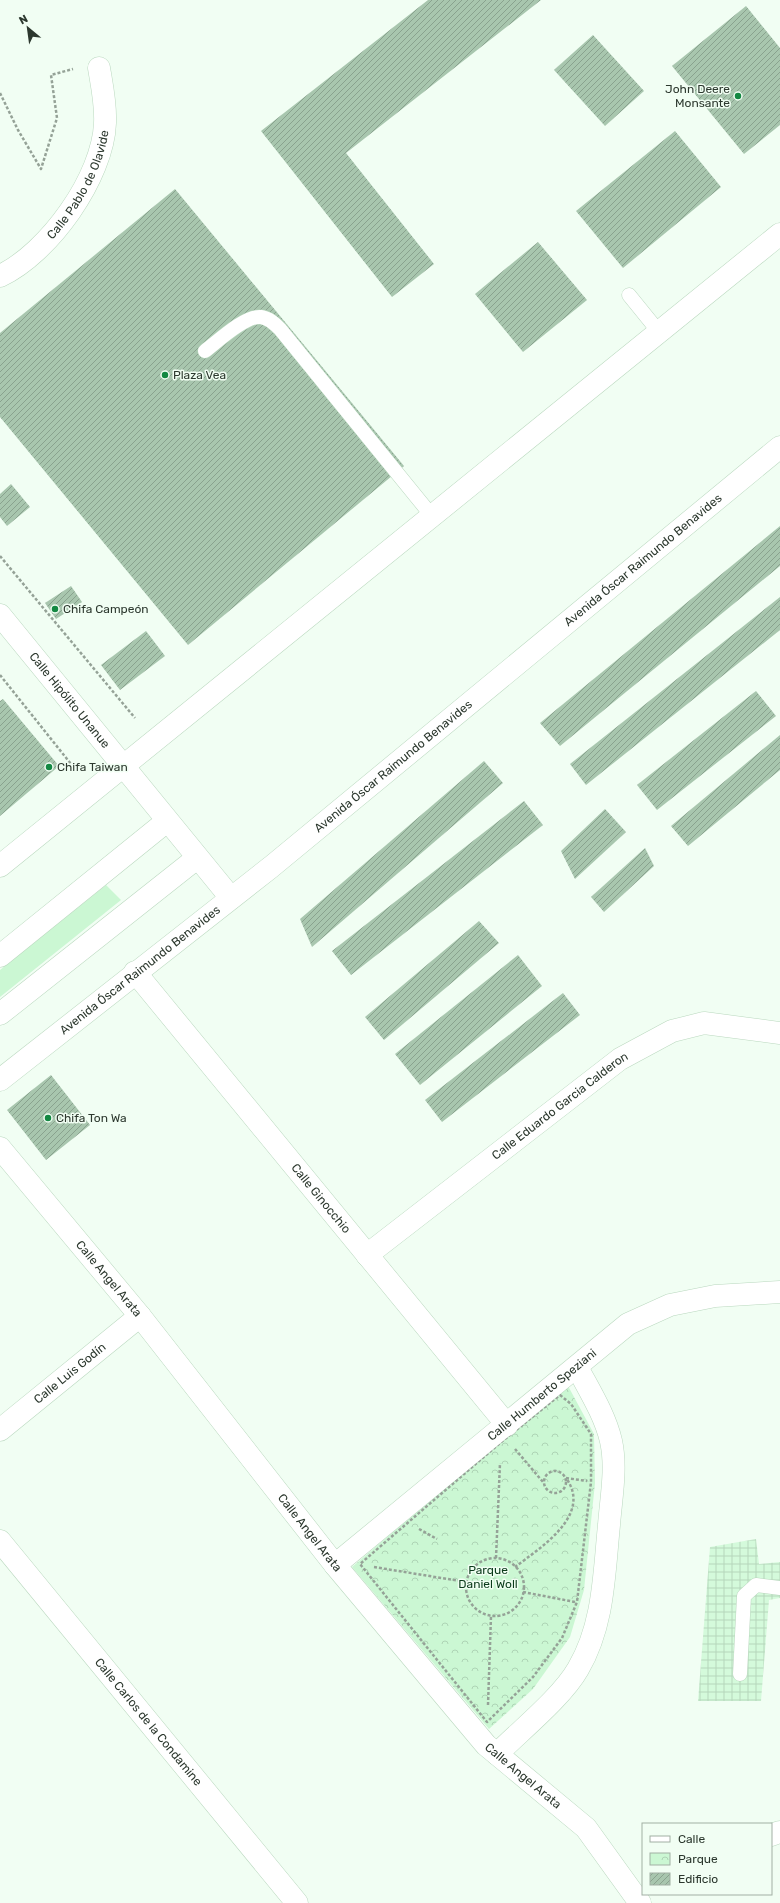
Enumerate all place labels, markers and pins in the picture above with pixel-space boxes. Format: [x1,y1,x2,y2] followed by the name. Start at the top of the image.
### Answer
[665,82,730,110] place label: John Deere Monsante
[733,91,743,101] marker: John Deere Monsante
[173,368,226,382] place label: Plaza Vea
[160,370,170,380] marker: Plaza Vea
[63,602,149,616] place label: Chifa Campeón
[50,604,60,614] marker: Chifa Campeón
[57,760,128,774] place label: Chifa Taiwan
[44,762,54,772] marker: Chifa Taiwan
[56,1111,127,1125] place label: Chifa Ton Wa
[43,1113,53,1123] marker: Chifa Ton Wa

